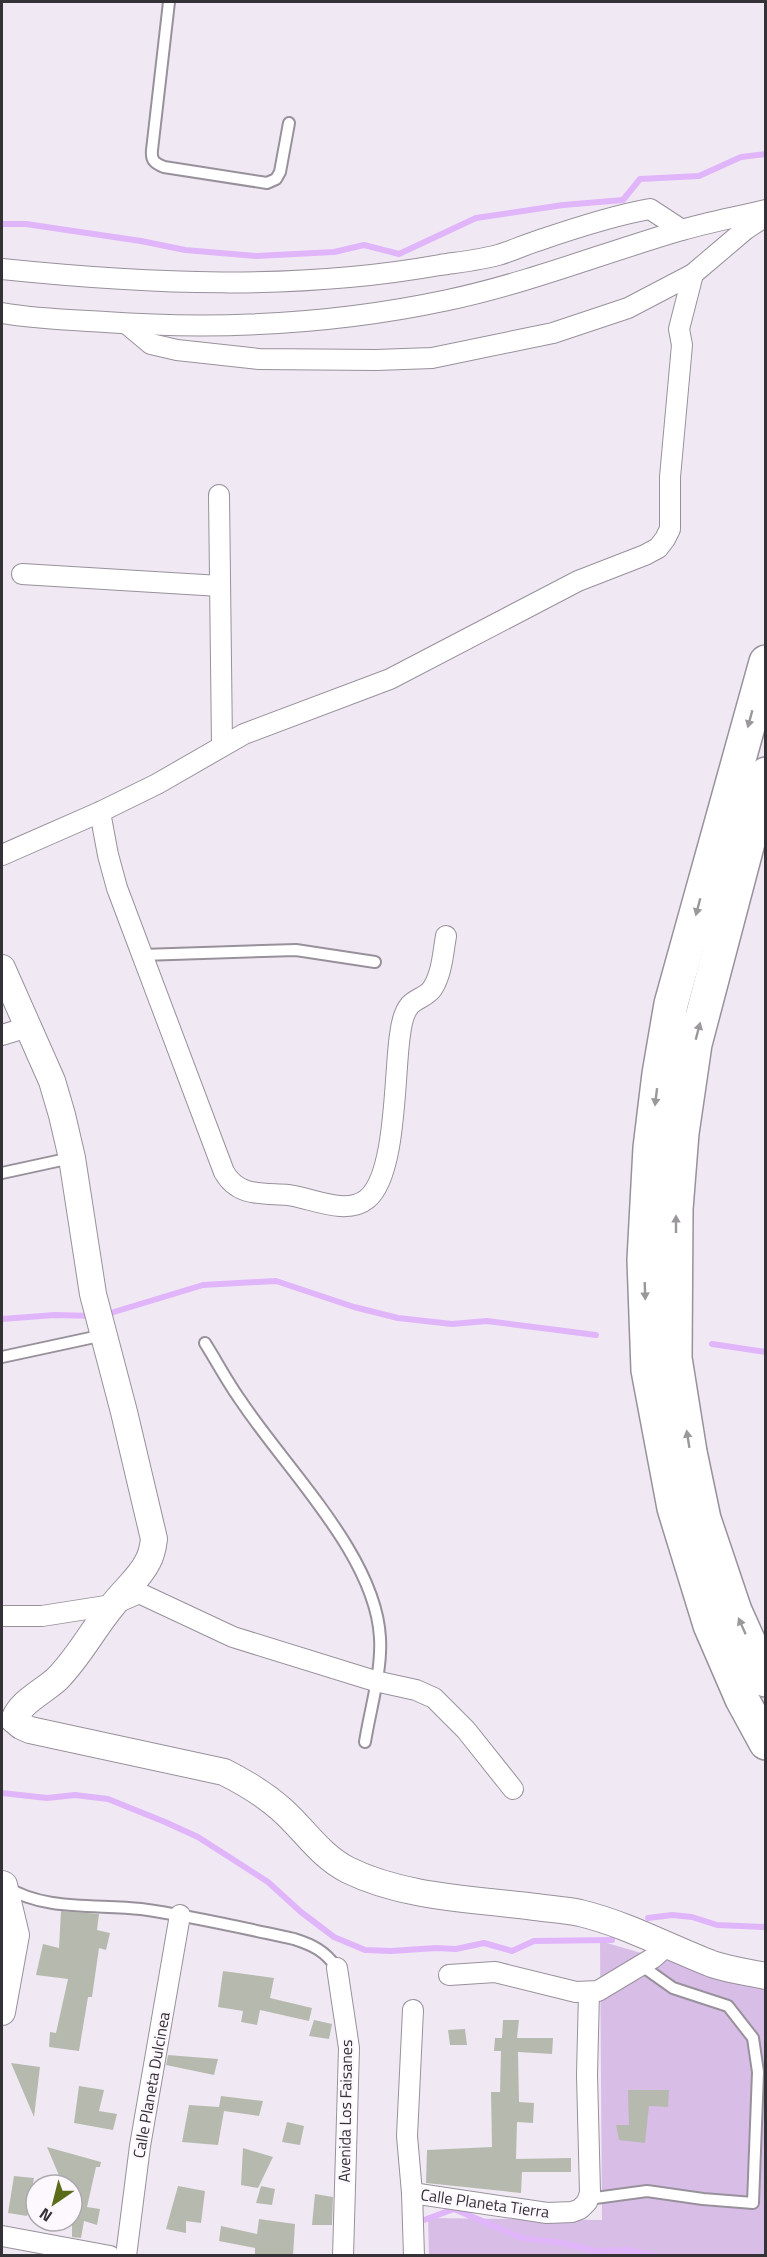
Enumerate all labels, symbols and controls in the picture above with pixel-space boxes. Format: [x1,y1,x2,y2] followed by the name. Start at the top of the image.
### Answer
[745,710,754,728] one-way arrow
[693,898,702,916] one-way arrow
[694,1022,703,1040] one-way arrow
[651,1087,661,1106] one-way arrow
[671,1215,681,1234] one-way arrow
[640,1282,649,1301] one-way arrow
[683,1430,692,1449] one-way arrow
[737,1617,747,1635] one-way arrow
[126,2010,176,2160] street label: Calle Planeta Dulcinea
[332,2039,358,2183] street label: Avenida Los Faisanes
[24,2173,84,2233] north arrow
[419,2182,551,2224] street label: Calle Planeta Tierra
[34,2202,57,2228] text: N

